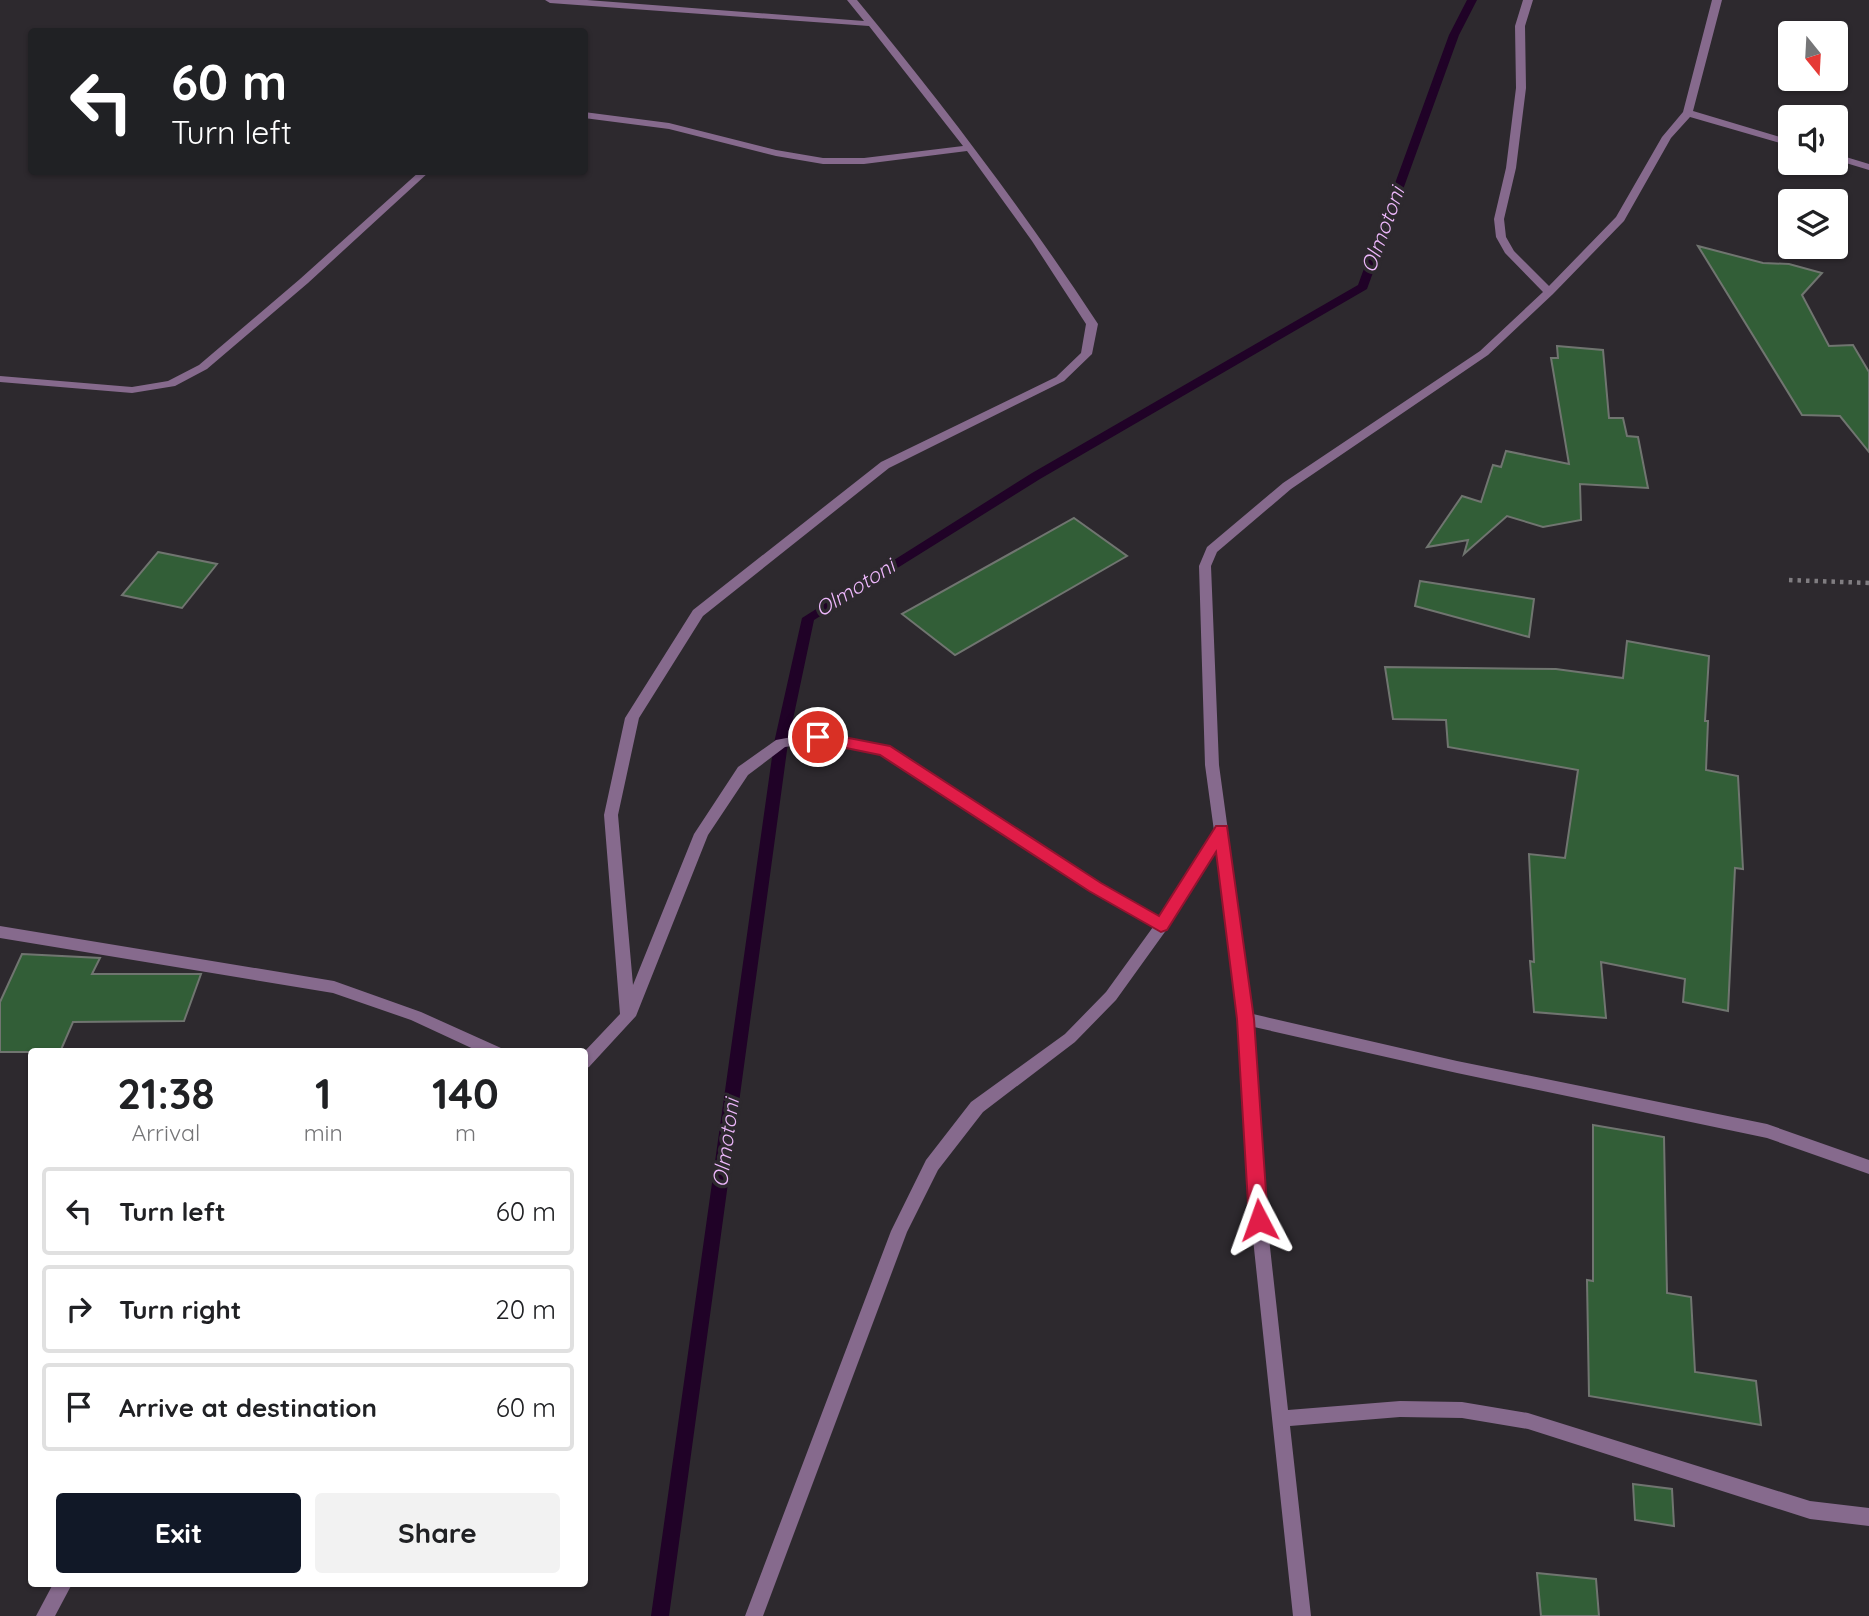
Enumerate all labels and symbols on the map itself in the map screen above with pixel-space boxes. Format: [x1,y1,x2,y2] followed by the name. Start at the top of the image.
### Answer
[1778,21,1848,91] north arrow
[1355,181,1410,276] water label: Olmotoni
[810,551,901,622] water label: Olmotoni
[788,707,848,767] pin
[706,1094,744,1189] water label: Olmotoni
[1222,1183,1296,1257] position arrow

